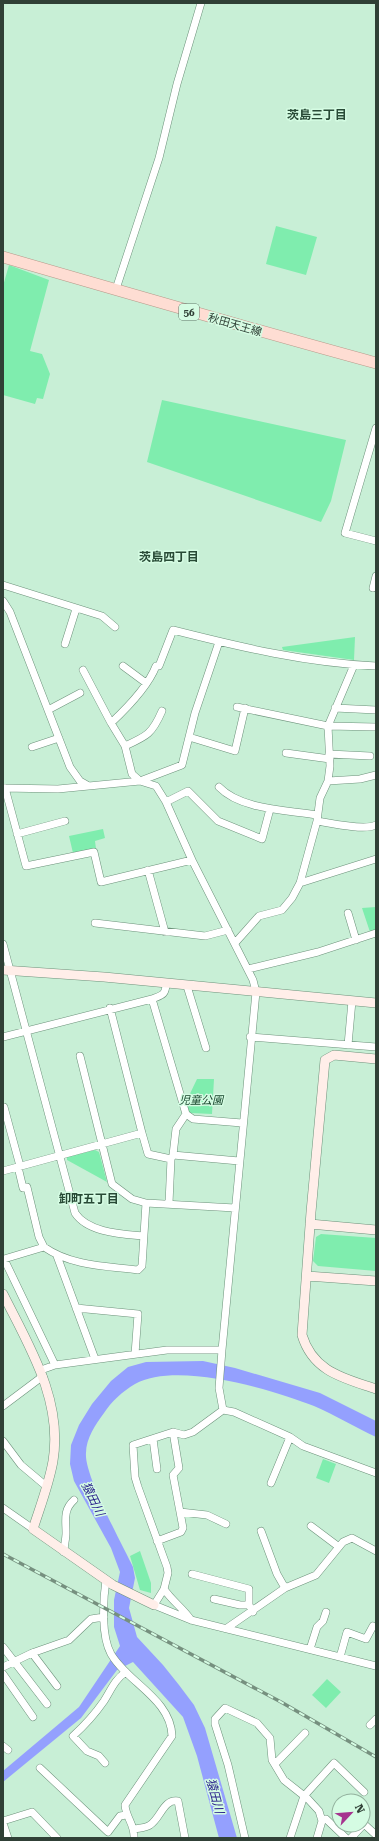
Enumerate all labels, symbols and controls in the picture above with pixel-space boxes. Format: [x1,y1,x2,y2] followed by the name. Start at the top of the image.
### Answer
[287,108,347,122] district label: 茨島三丁目
[179,304,199,320] road number: 56
[207,311,263,339] street label: 秋田天王線
[139,550,199,564] district label: 茨島四丁目
[179,1094,225,1107] park label: 児童公園
[59,1192,119,1206] district label: 卸町五丁目
[79,1480,108,1520] water label: 猿田川
[204,1777,227,1817] water label: 猿田川
[331,1793,371,1833] north arrow
[352,1802,367,1816] text: N

